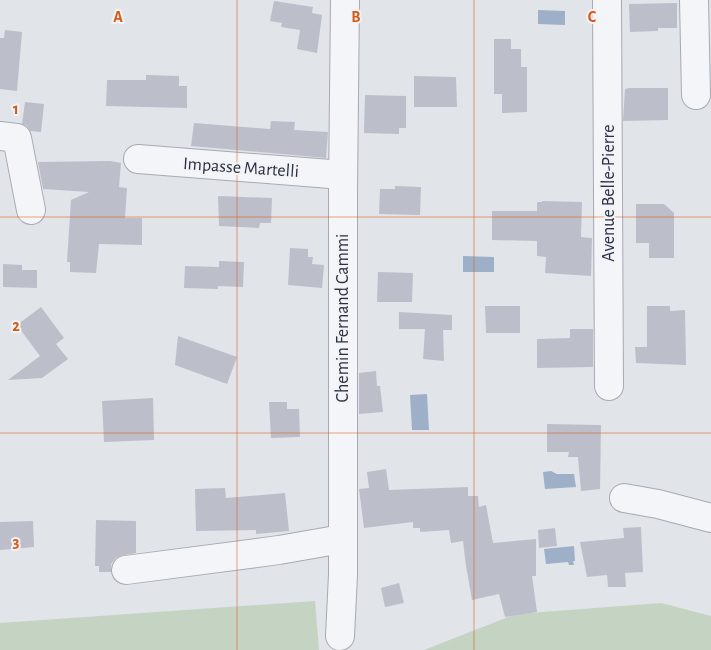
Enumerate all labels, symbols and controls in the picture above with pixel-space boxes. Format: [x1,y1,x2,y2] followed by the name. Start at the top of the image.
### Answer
[113,9,123,25] text: A
[351,9,361,25] text: B
[588,9,597,25] text: C
[13,101,19,117] text: 1
[600,124,618,262] street label: Avenue Belle-Pierre
[182,155,299,181] street label: Impasse Martelli
[334,234,352,402] street label: Chemin Fernand Cammi
[12,318,20,334] text: 2
[13,534,20,550] text: 3

